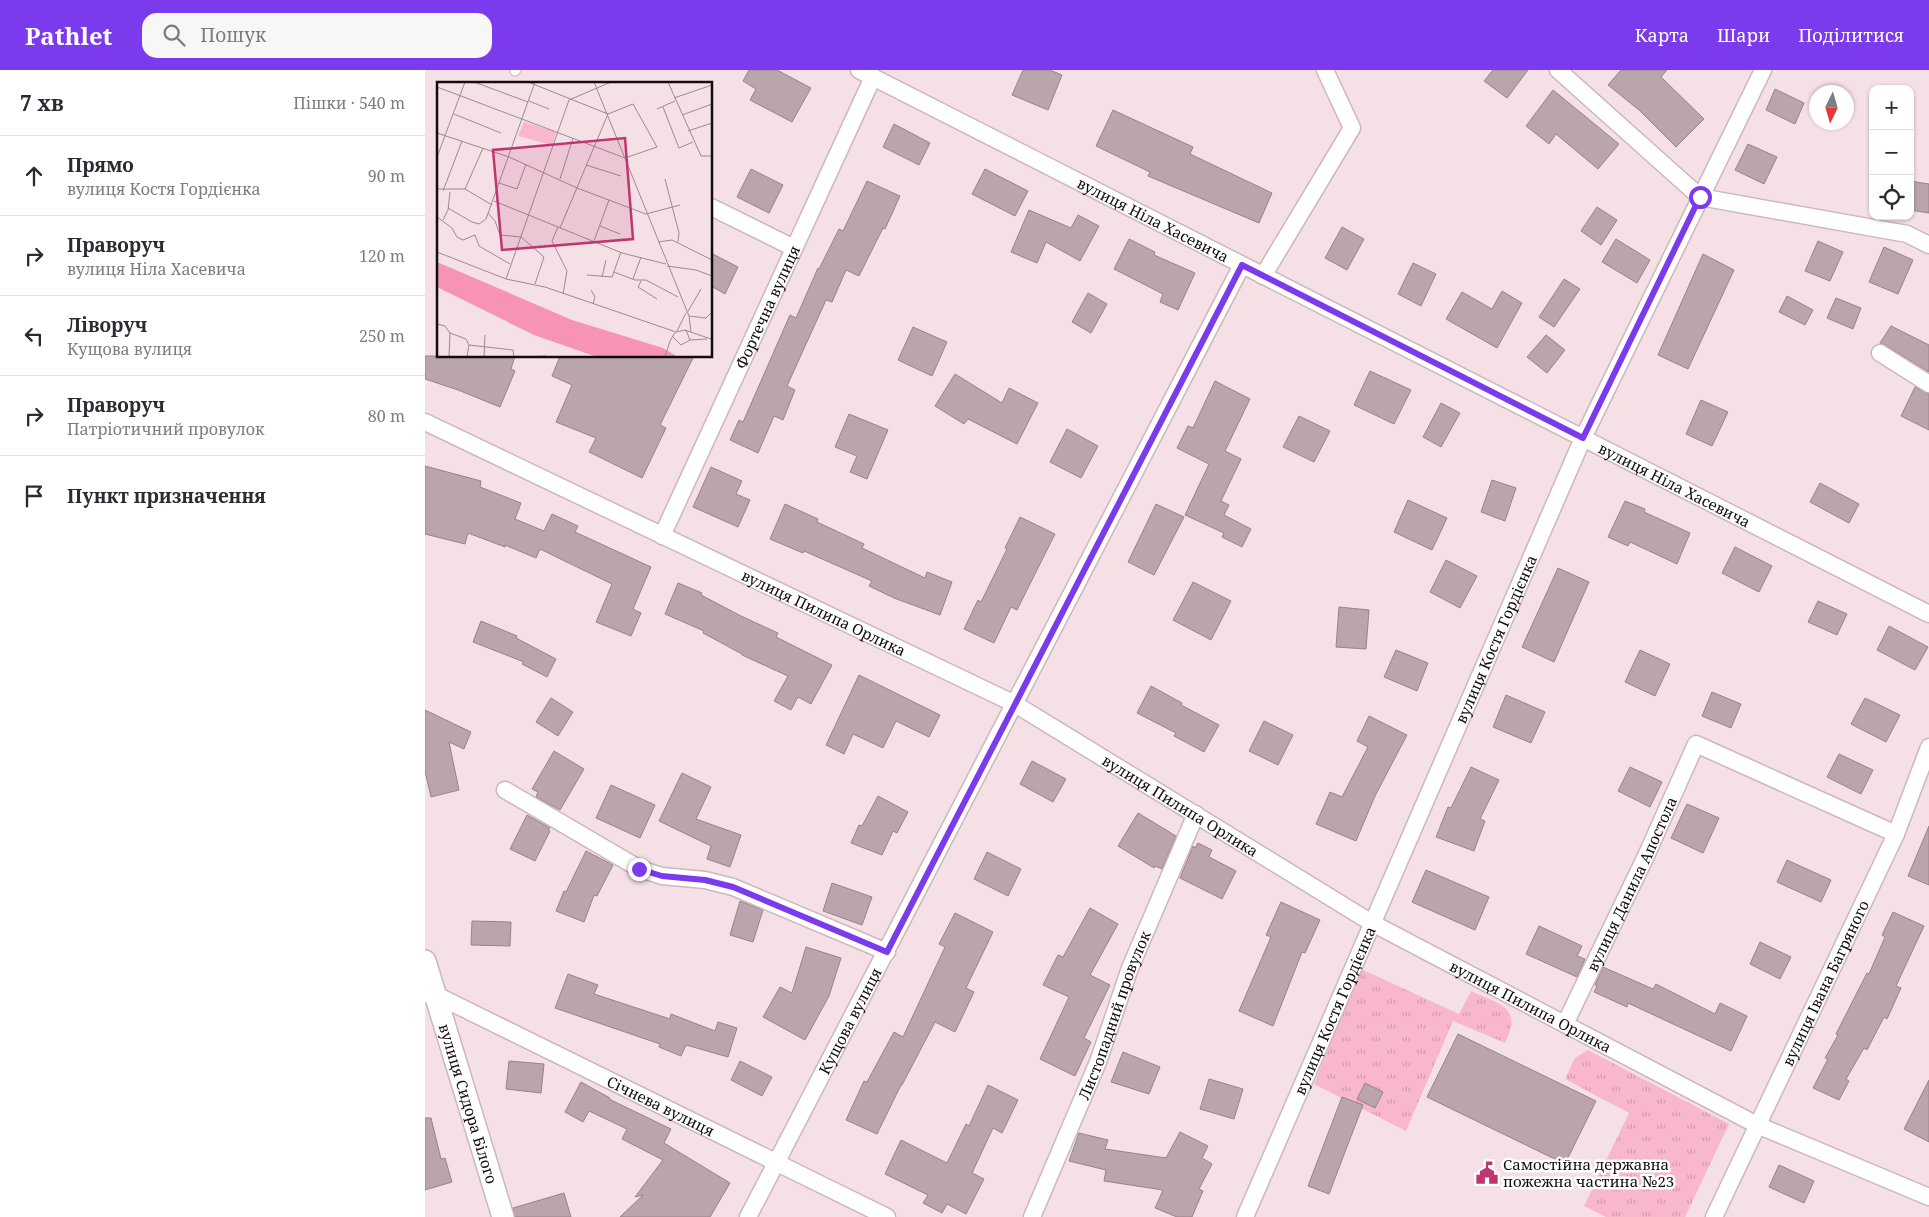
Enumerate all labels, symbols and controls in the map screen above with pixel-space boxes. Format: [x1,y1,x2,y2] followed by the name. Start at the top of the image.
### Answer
[142,13,492,58] search box
[25,19,112,52] text: Pathlet
[160,21,188,49] icon: search
[200,22,266,48] text: Пошук
[1635,23,1689,47] text: Карта
[1717,23,1770,47] text: Шари
[1798,23,1904,47] text: Поділитися
[437,82,713,358] inset map
[1809,85,1854,130] north arrow
[1869,85,1914,220] map controls
[1869,85,1914,130] button: +
[20,89,64,117] text: 7 хв
[293,92,405,114] text: Пішки · 540 m
[1869,130,1914,175] button: −
[67,152,134,178] text: Прямо
[20,162,48,190] icon: ahead
[368,165,405,187] text: 90 m
[1074,173,1232,267] street label: вулиця Ніла Хасевича
[1869,175,1914,220] button: locate
[67,178,261,200] text: вулиця Костя Гордієнка
[1689,186,1712,209] route start
[67,232,165,258] text: Праворуч
[20,242,48,270] icon: right
[730,242,804,372] street label: Фортечна вулиця
[359,245,405,267] text: 120 m
[67,258,246,280] text: вулиця Ніла Хасевича
[67,312,147,338] text: Ліворуч
[20,322,48,350] icon: left
[359,325,405,347] text: 250 m
[67,338,192,360] text: Кущова вулиця
[67,392,165,418] text: Праворуч
[20,402,48,430] icon: right
[368,405,405,427] text: 80 m
[67,418,264,440] text: Патріотичний провулок
[1595,438,1754,532] street label: вулиця Ніла Хасевича
[20,482,48,510] icon: arrive
[67,483,266,509] text: Пункт призначення
[1450,552,1541,726] street label: вулиця Костя Гордієнка
[738,565,909,660] street label: вулиця Пилипа Орлика
[1099,750,1262,861] street label: вулиця Пилипа Орлика
[1582,793,1681,975] street label: вулиця Данила Апостола
[628,858,651,881] route end
[1777,897,1873,1069] street label: вулиця Івана Багряного
[1289,923,1380,1098] street label: вулиця Костя Гордієнка
[1073,927,1155,1103] street label: Листопадний провулок
[1447,956,1615,1057] street label: вулиця Пилипа Орлика
[814,964,886,1078] street label: Кущова вулиця
[435,1021,502,1186] street label: вулиця Сидора Білого
[604,1071,718,1141] street label: Січнева вулиця
[1503,1154,1674,1191] place label: Самостійна державна пожежна частина №23
[1474,1160,1500,1186] public building icon: Самостійна державна пожежна частина №23

